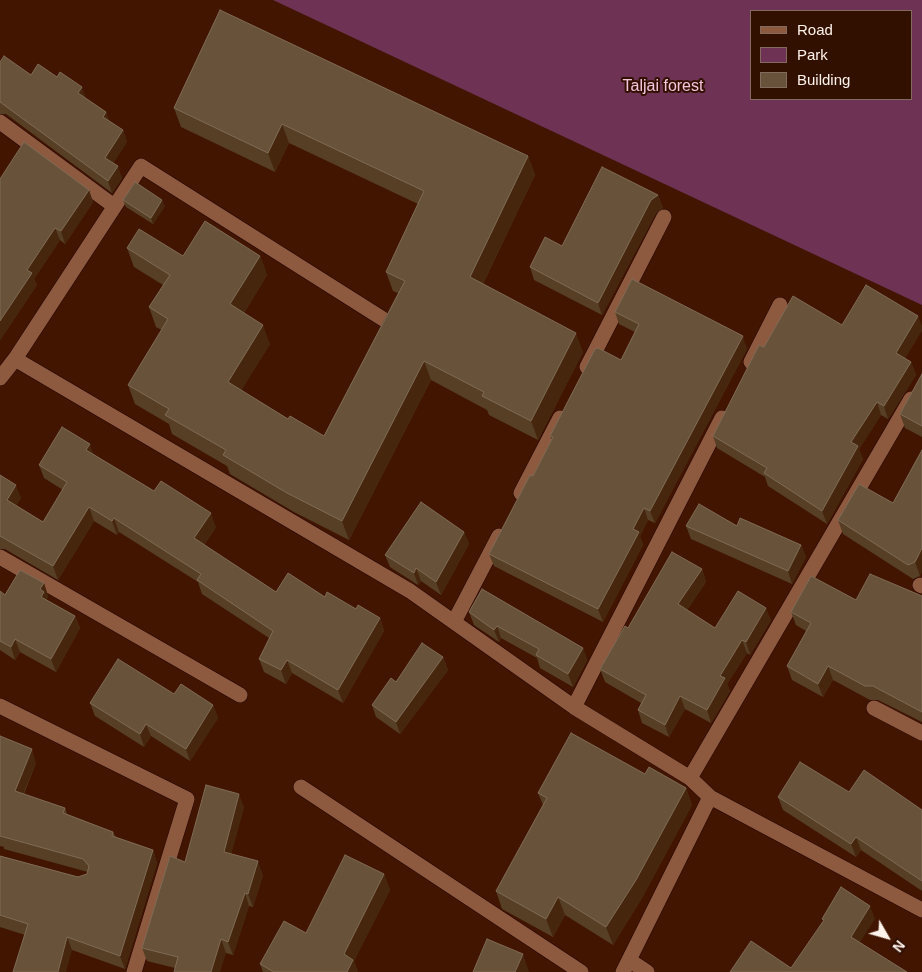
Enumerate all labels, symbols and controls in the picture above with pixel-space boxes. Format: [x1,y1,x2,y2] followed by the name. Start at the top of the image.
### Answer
[750,10,912,100] legend
[797,21,833,38] text: Road
[797,46,828,63] text: Park
[797,71,850,88] text: Building
[623,77,703,97] park label: Taljai forest
[862,912,912,962] north arrow
[889,937,908,955] text: N

